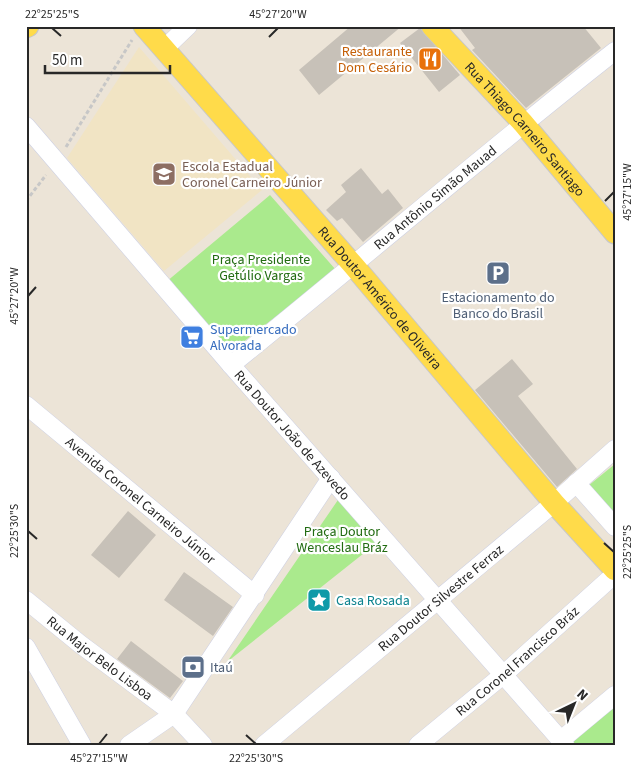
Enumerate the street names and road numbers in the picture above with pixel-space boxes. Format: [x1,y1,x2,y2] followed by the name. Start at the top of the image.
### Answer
[460,58,589,201] street label: Rua Thiago Carneiro Santiago
[370,141,501,255] street label: Rua Antônio Simão Mauad
[313,222,446,374] street label: Rua Doutor Américo de Oliveira
[229,366,355,505] street label: Rua Doutor João de Azevedo
[61,433,220,569] street label: Avenida Coronel Carneiro Júnior
[374,540,508,657] street label: Rua Doutor Silvestre Ferraz
[452,602,584,721] street label: Rua Coronel Francisco Bráz
[42,612,157,706] street label: Rua Major Belo Lisboa

